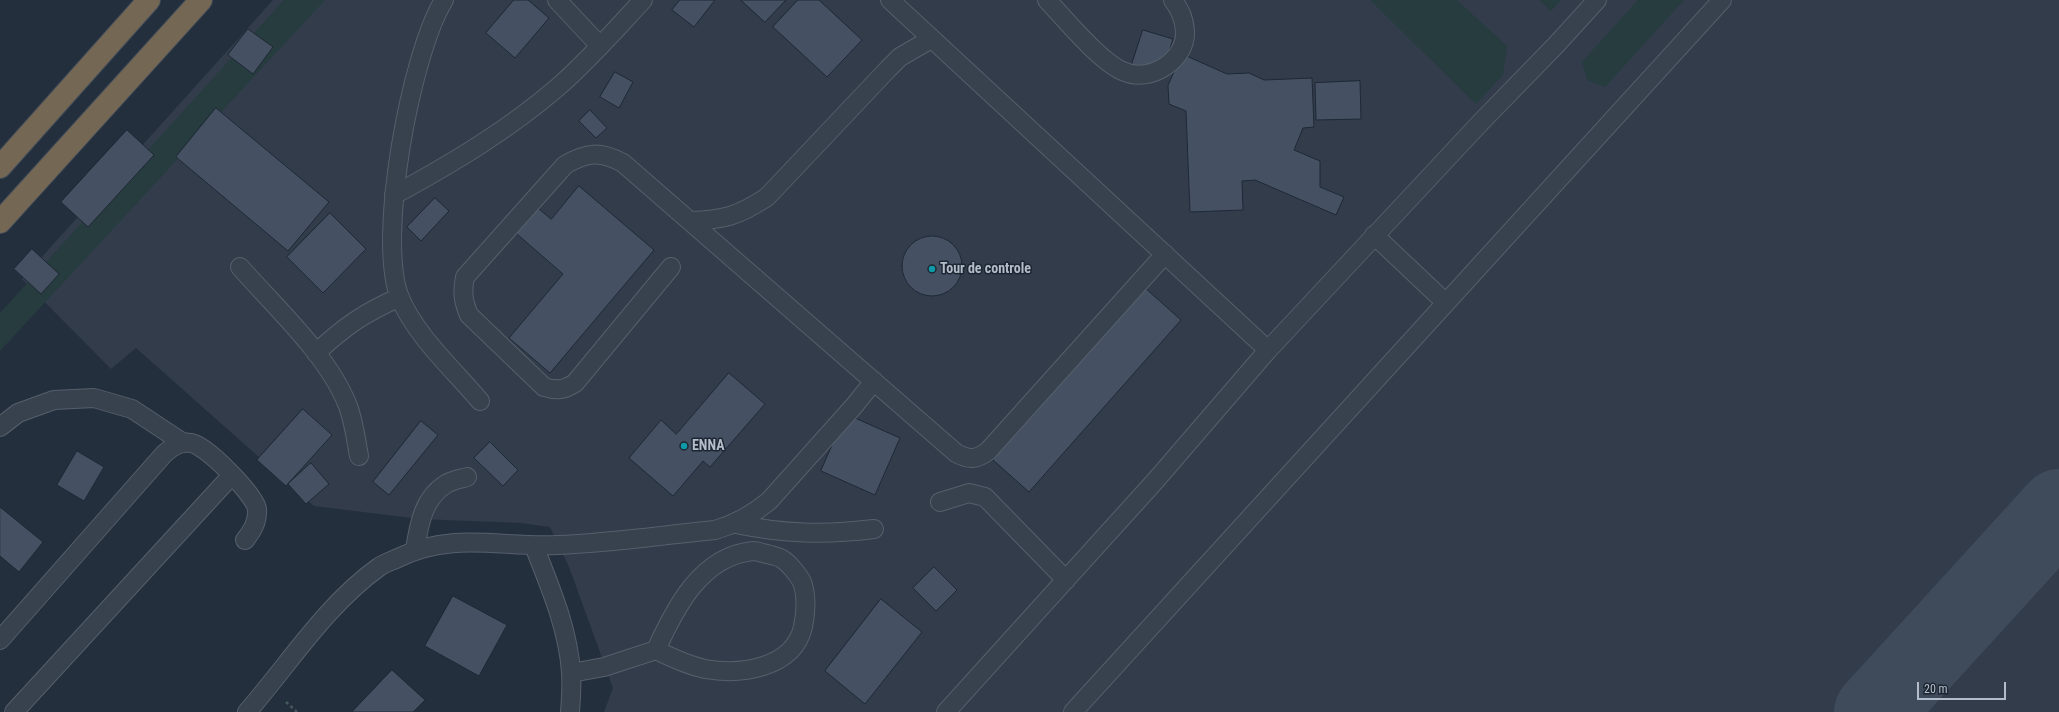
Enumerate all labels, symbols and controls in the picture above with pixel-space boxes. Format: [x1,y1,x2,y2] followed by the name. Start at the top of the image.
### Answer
[940,261,1031,277] place label: Tour de controle
[927,264,937,274] marker: Tour de controle
[692,438,724,454] place label: ENNA
[679,441,689,451] marker: ENNA
[1919,674,2008,700] scale bar
[1924,682,1948,696] text: 20 m

